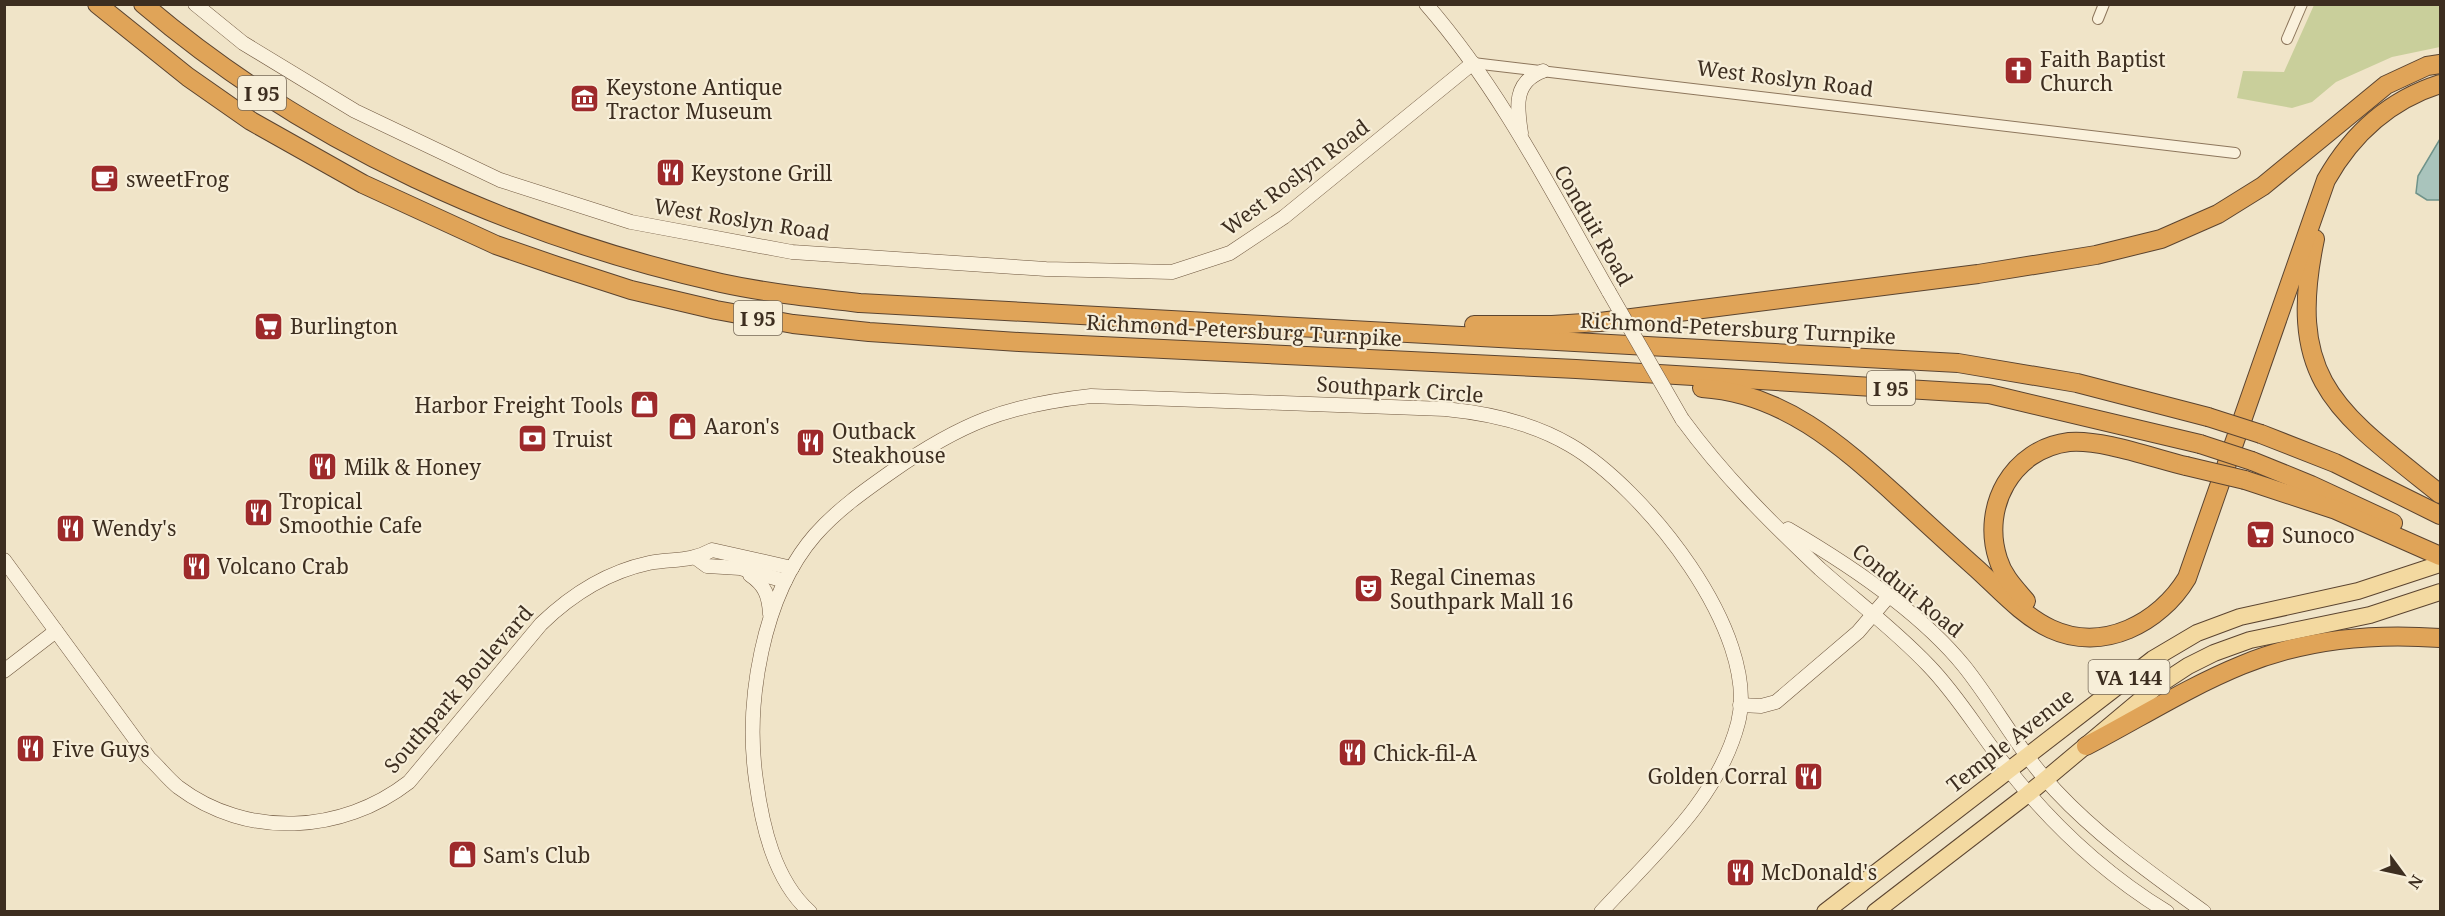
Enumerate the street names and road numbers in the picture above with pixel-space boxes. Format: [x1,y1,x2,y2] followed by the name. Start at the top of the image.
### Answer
[1695,53,1875,103] street label: West Roslyn Road
[238,76,286,110] road number: I 95
[1216,112,1374,242] street label: West Roslyn Road
[1548,160,1640,291] street label: Conduit Road
[652,191,832,247] street label: West Roslyn Road
[734,301,782,335] road number: I 95
[1579,306,1897,350] street label: Richmond-Petersburg Turnpike
[1085,308,1403,352] street label: Richmond-Petersburg Turnpike
[1315,369,1485,409] street label: Southpark Circle
[1867,371,1915,405] road number: I 95
[1847,537,1969,643] street label: Conduit Road
[377,599,539,779] street label: Southpark Boulevard
[2088,660,2170,694] road number: VA 144
[1941,682,2079,798] street label: Temple Avenue

